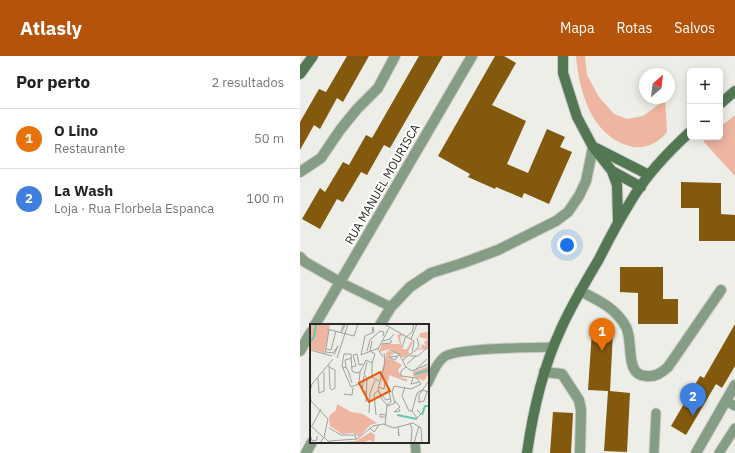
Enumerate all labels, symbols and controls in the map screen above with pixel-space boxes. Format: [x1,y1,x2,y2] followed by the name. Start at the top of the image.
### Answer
[20,16,82,40] text: Atlasly
[560,19,594,37] text: Mapa
[616,19,652,37] text: Rotas
[674,19,715,37] text: Salvos
[639,68,675,104] north arrow
[687,68,723,140] map controls
[687,68,723,104] button: +
[16,71,90,93] text: Por perto
[211,74,284,91] text: 2 resultados
[687,104,723,140] button: −
[54,121,98,140] text: O Lino
[341,121,423,247] street label: RUA MANUEL MOURISCA
[25,130,33,147] text: 1
[254,130,284,147] text: 50 m
[54,140,125,157] text: Restaurante
[54,181,113,200] text: La Wash
[25,190,33,207] text: 2
[246,190,284,207] text: 100 m
[54,200,214,217] text: Loja · Rua Florbela Espanca
[557,235,577,255] your location
[589,318,615,351] pin: 1
[310,324,429,443] inset map
[680,383,706,416] pin: 2

